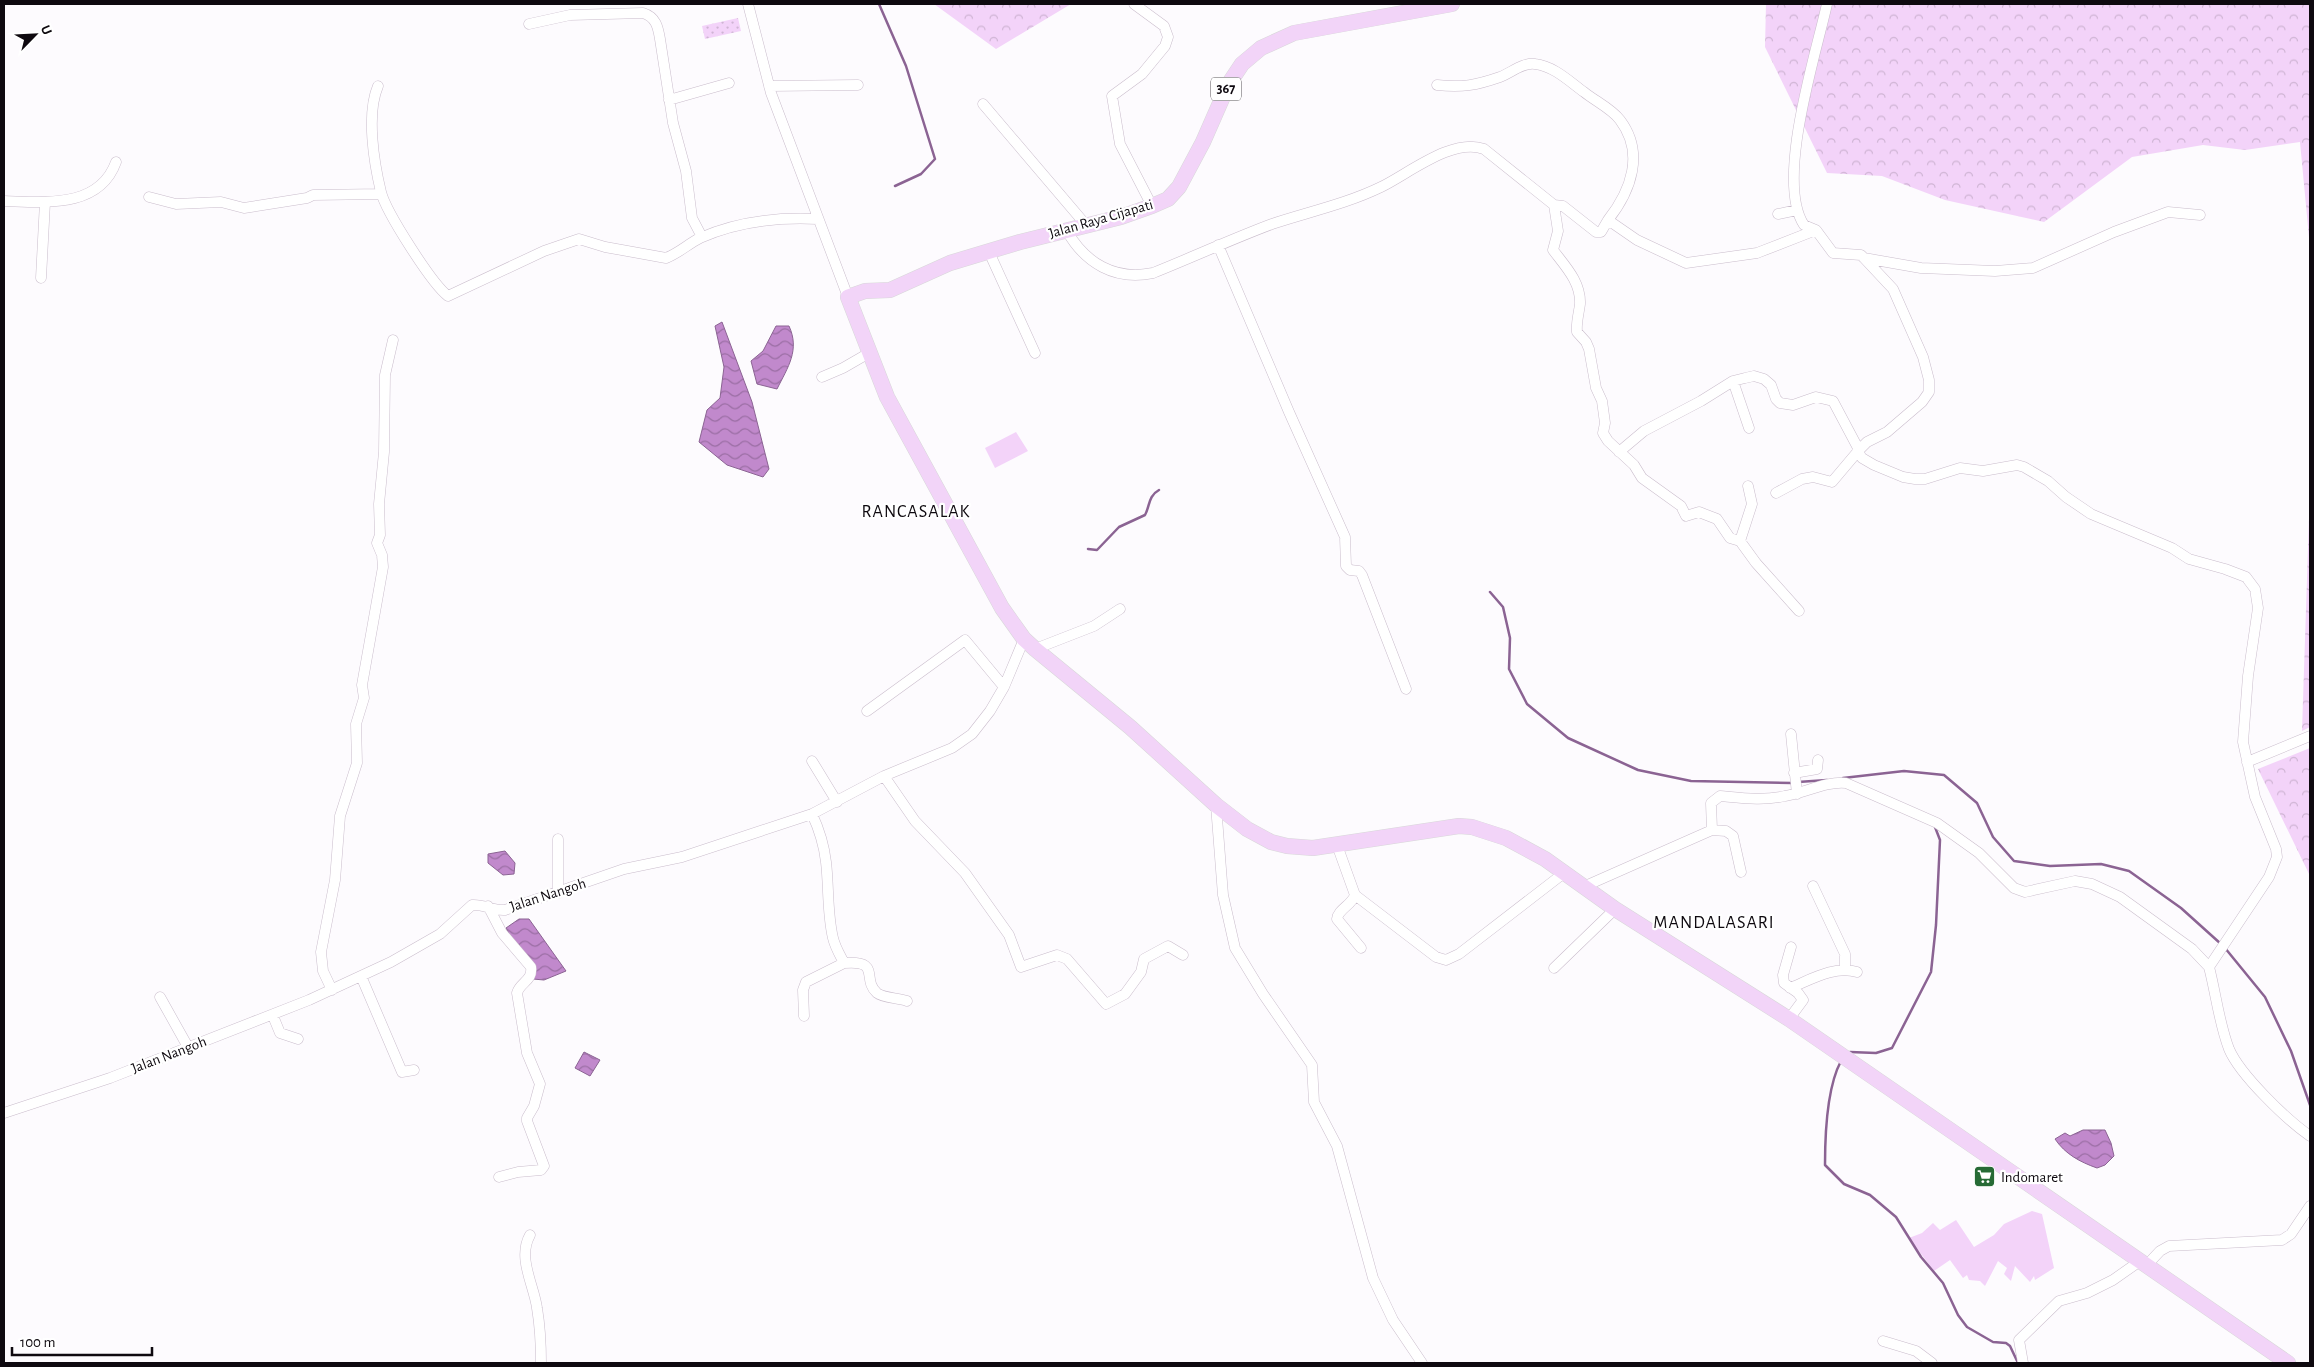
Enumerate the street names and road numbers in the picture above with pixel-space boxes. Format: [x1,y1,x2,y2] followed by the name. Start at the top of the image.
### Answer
[1211,78,1241,100] road number: 367
[1047,197,1155,241] street label: Jalan Raya Cijapati
[508,876,588,914] street label: Jalan Nangoh
[129,1034,209,1076] street label: Jalan Nangoh

